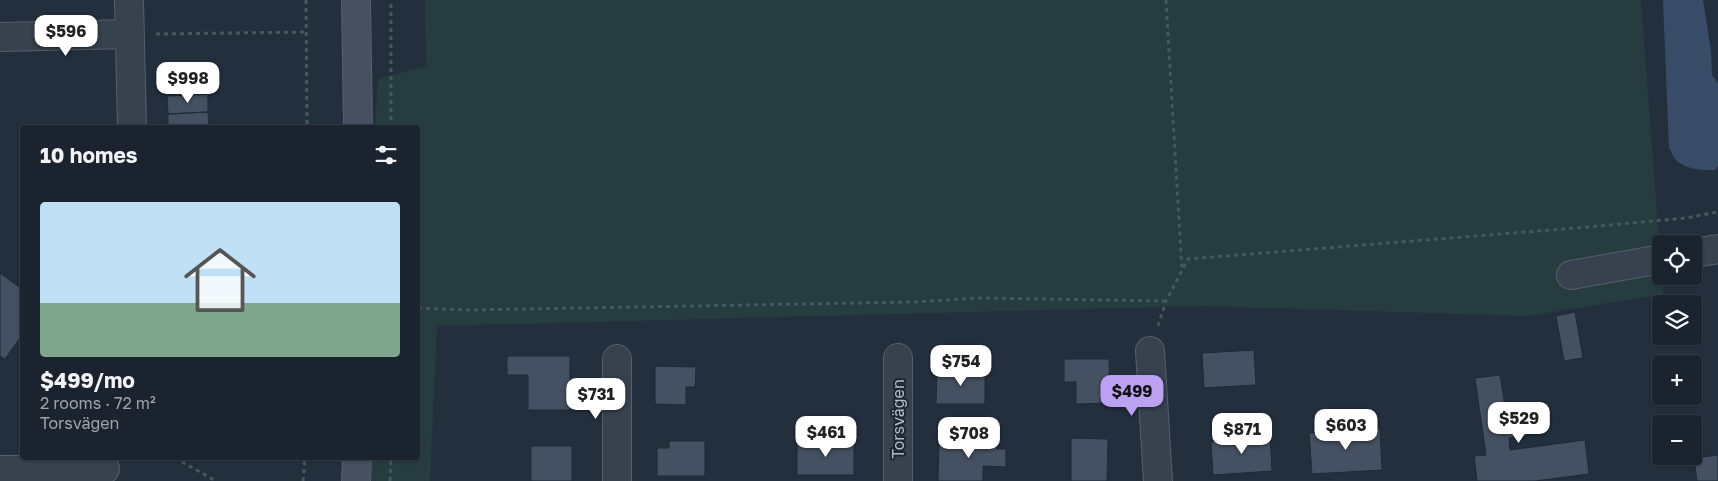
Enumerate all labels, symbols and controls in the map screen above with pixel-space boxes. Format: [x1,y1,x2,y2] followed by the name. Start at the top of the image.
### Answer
[36,15,96,57] pin: $596
[46,21,86,41] text: $596
[158,62,218,104] pin: $998
[167,68,209,88] text: $998
[372,141,400,169] icon: filters
[40,142,138,168] text: 10 homes
[175,235,265,325] icon: home
[1652,235,1702,465] map controls
[1652,235,1702,285] button: locate
[1652,295,1702,345] button: layers
[931,344,991,387] pin: $754
[941,351,981,371] text: $754
[1652,355,1702,405] button: +
[40,367,135,393] text: $499/mo
[1102,374,1162,417] pin: $499
[566,378,626,420] pin: $731
[888,379,908,459] street label: Torsvägen
[1111,381,1153,401] text: $499
[577,384,615,404] text: $731
[40,393,156,413] text: 2 rooms · 72 m²
[1489,402,1549,444] pin: $529
[1316,408,1376,451] pin: $603
[1499,408,1539,428] text: $529
[1212,412,1272,455] pin: $871
[40,413,119,433] text: Torsvägen
[1325,415,1367,435] text: $603
[1652,415,1702,465] button: −
[796,416,856,458] pin: $461
[939,416,999,459] pin: $708
[1223,419,1261,439] text: $871
[806,422,846,442] text: $461
[949,423,989,443] text: $708

